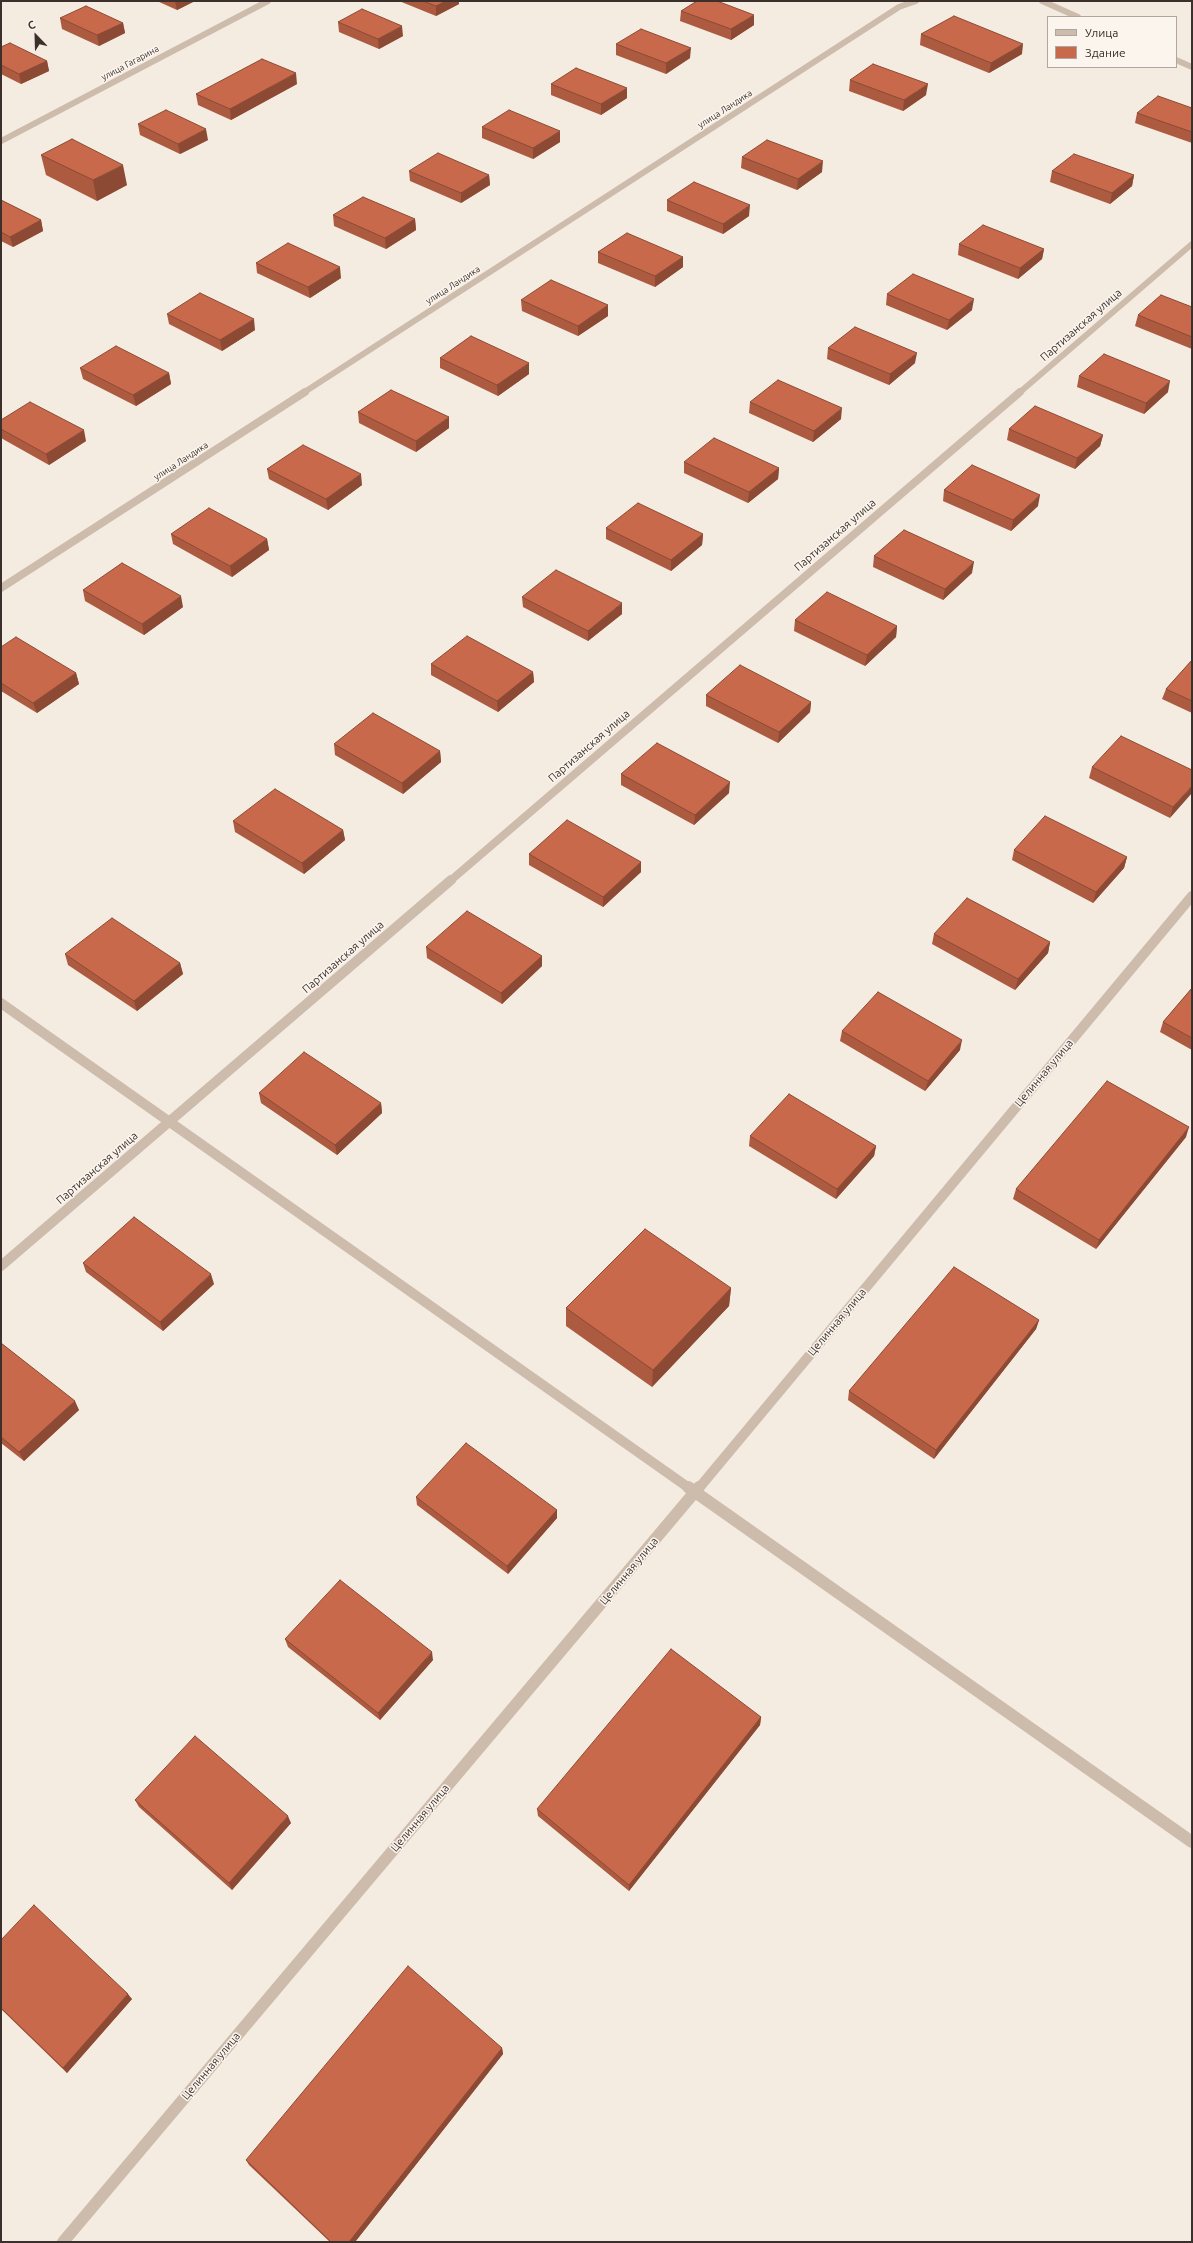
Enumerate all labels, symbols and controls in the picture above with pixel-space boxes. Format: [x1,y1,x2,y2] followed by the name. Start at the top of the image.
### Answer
[16,16,56,56] north arrow
[1047,16,1177,68] legend
[26,18,37,32] text: С
[1085,26,1118,39] text: Улица
[99,43,161,83] street label: улица Гагарина
[1085,46,1126,59] text: Здание
[696,87,754,131] street label: улица Ландика
[424,263,482,307] street label: улица Ландика
[1038,286,1124,364] street label: Партизанская улица
[152,439,210,483] street label: улица Ландика
[792,496,878,574] street label: Партизанская улица
[546,707,632,785] street label: Партизанская улица
[300,918,386,996] street label: Партизанская улица
[1012,1037,1076,1109] street label: Целинная улица
[54,1129,140,1207] street label: Партизанская улица
[805,1286,869,1358] street label: Целинная улица
[597,1535,661,1607] street label: Целинная улица
[388,1782,452,1854] street label: Целинная улица
[179,2030,243,2102] street label: Целинная улица

